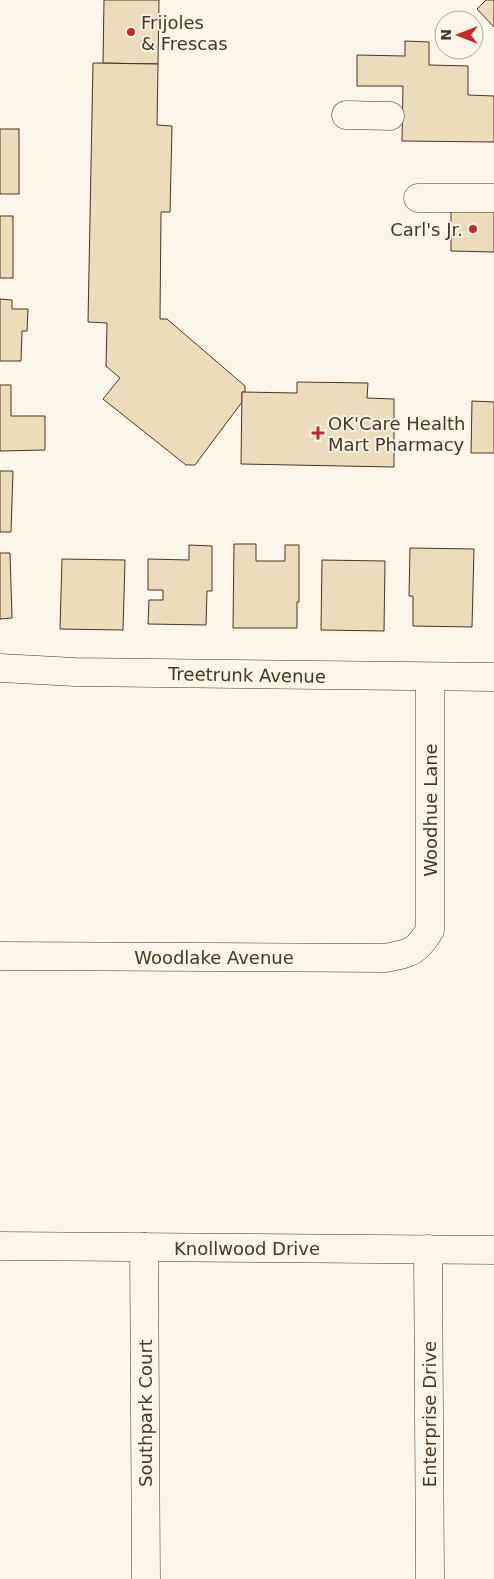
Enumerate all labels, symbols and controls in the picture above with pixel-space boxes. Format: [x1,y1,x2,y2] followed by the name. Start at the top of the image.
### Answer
[434,10,484,60] north arrow
[141,12,228,54] place label: Frijoles & Frescas
[125,26,137,38] marker: Frijoles & Frescas
[438,29,454,41] text: N
[390,219,463,240] place label: Carl's Jr.
[467,223,479,235] marker: Carl's Jr.
[328,413,465,455] place label: OK'Care Health Mart Pharmacy
[312,427,324,439] marker: OK'Care Health Mart Pharmacy
[167,663,326,687] street label: Treetrunk Avenue
[420,743,441,877] street label: Woodhue Lane
[134,947,294,968] street label: Woodlake Avenue
[174,1238,320,1259] street label: Knollwood Drive
[135,1339,156,1487] street label: Southpark Court
[419,1341,440,1487] street label: Enterprise Drive

